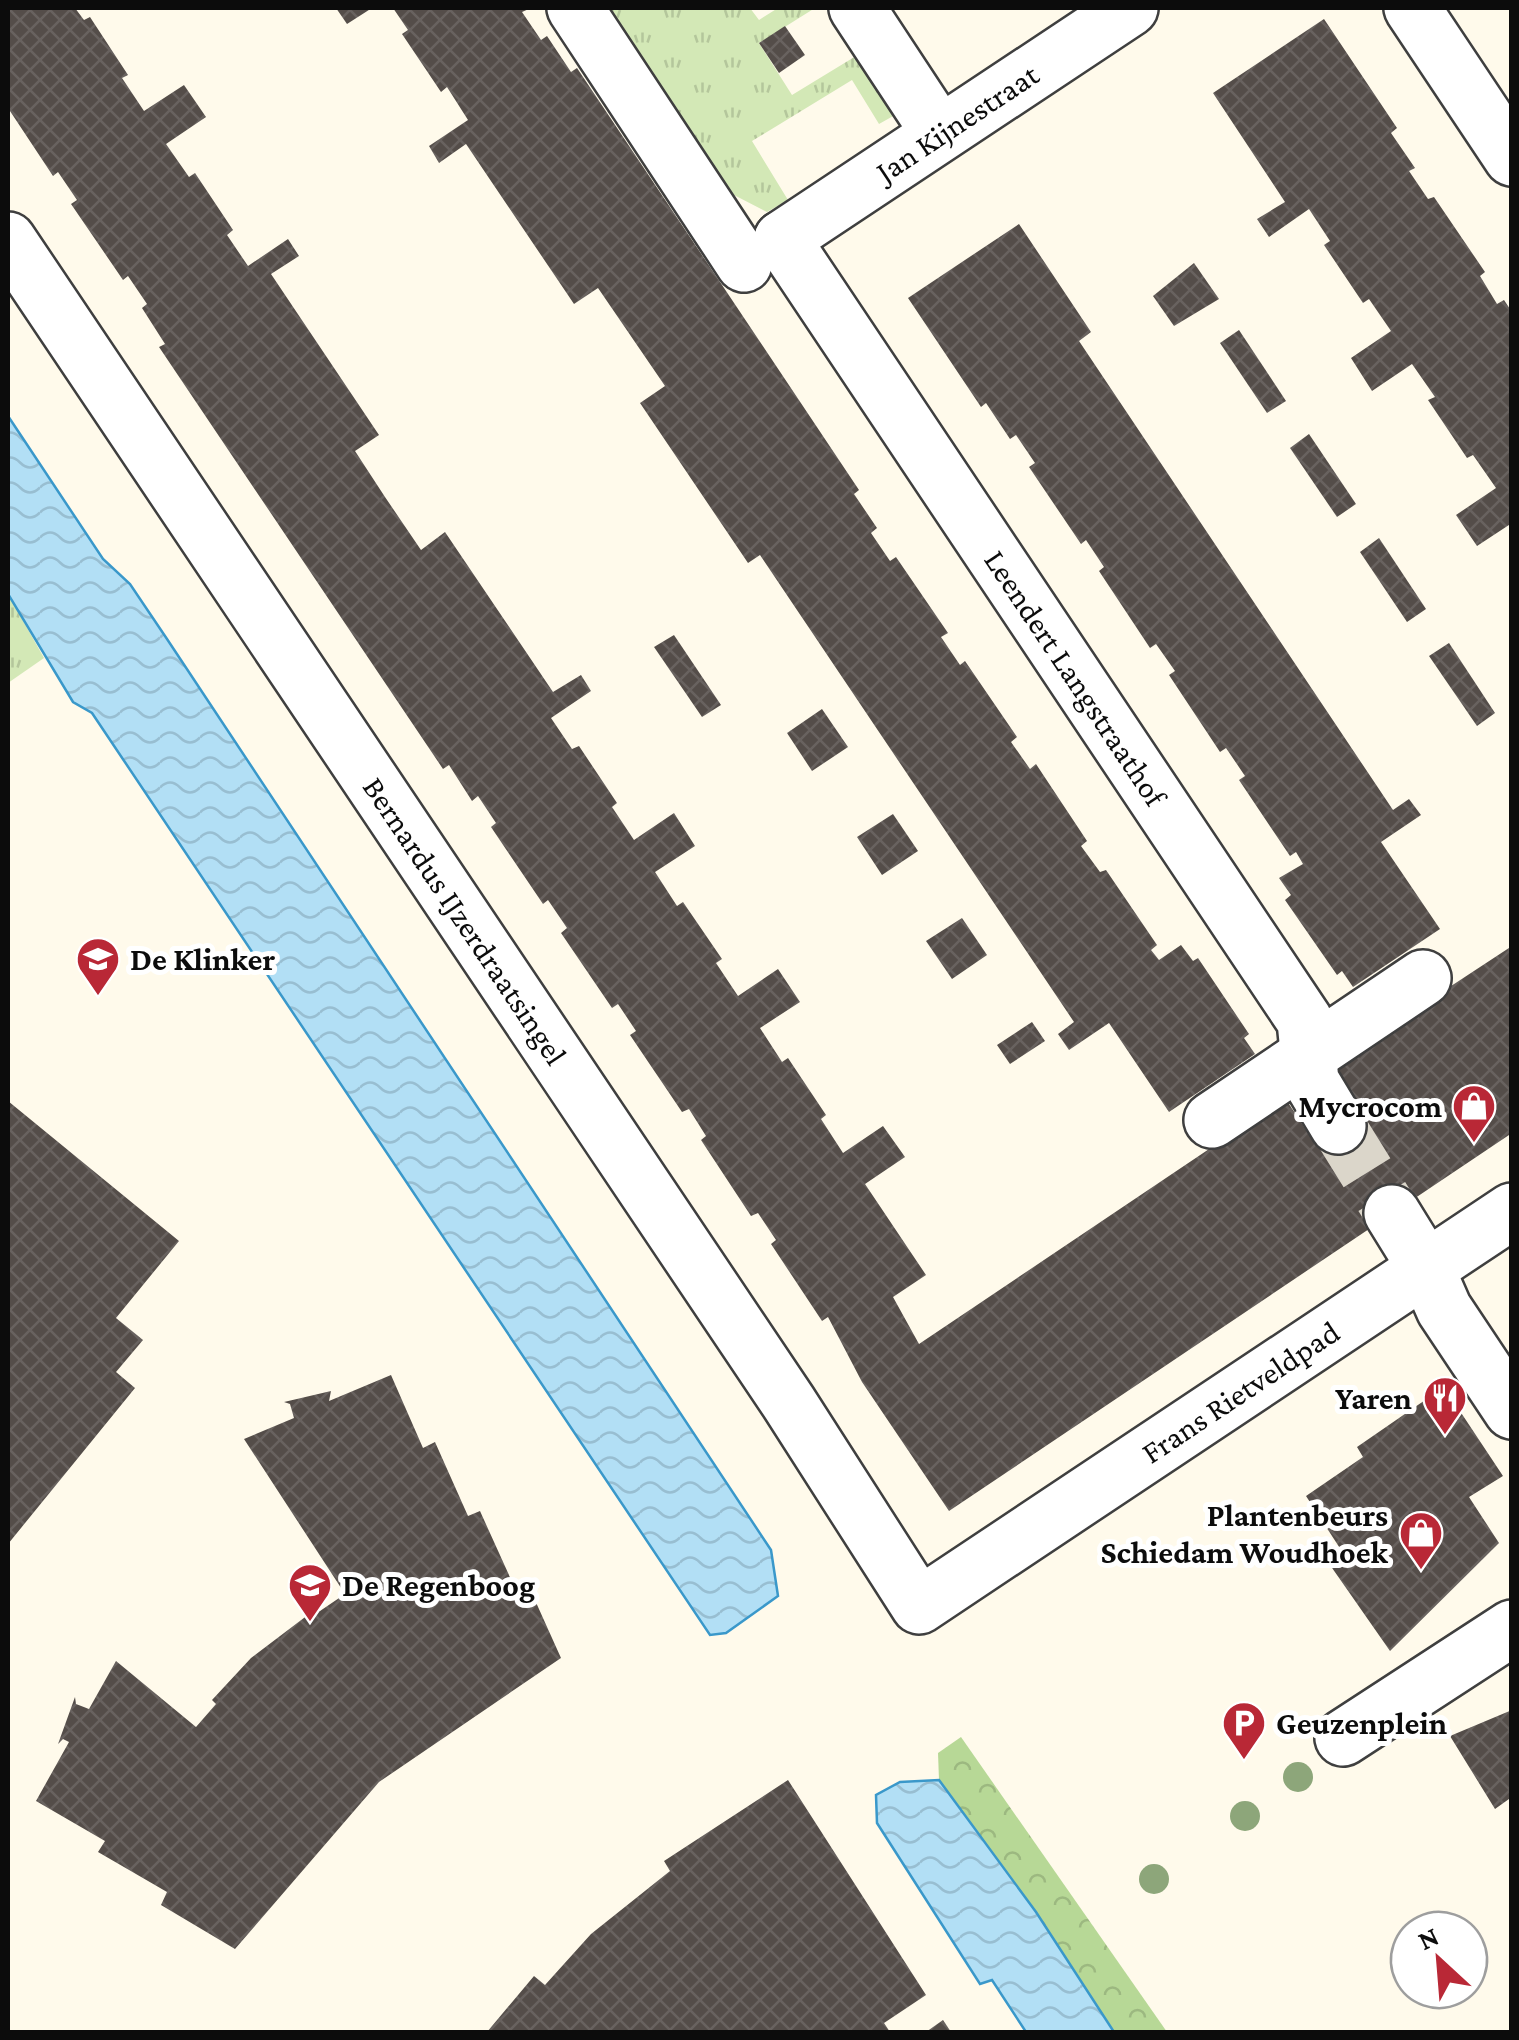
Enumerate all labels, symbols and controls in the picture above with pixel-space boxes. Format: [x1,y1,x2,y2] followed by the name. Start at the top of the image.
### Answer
[866,56,1045,191] street label: Jan Kijnestraat
[977,543,1175,814] street label: Leendert Langstraathof
[356,770,575,1071] street label: Bernardus IJzerdraatsingel
[75,936,121,997] school or university icon: De Klinker
[130,941,275,977] place label: De Klinker
[1451,1083,1497,1144] shop icon: Mycrocom
[1298,1088,1442,1124] place label: Mycrocom
[1135,1313,1346,1471] street label: Frans Rietveldpad
[1422,1375,1468,1436] restaurant icon: Yaren
[1335,1380,1412,1416] place label: Yaren
[1100,1497,1389,1570] place label: Plantenbeurs Schiedam Woudhoek
[1398,1510,1444,1571] shop icon: Plantenbeurs Schiedam Woudhoek
[287,1562,333,1623] school or university icon: De Regenboog
[342,1567,535,1603] place label: De Regenboog
[1221,1700,1267,1761] parking icon: Geuzenplein
[1276,1705,1447,1741] place label: Geuzenplein
[1389,1910,1489,2010] north arrow
[1413,1920,1444,1956] text: N

